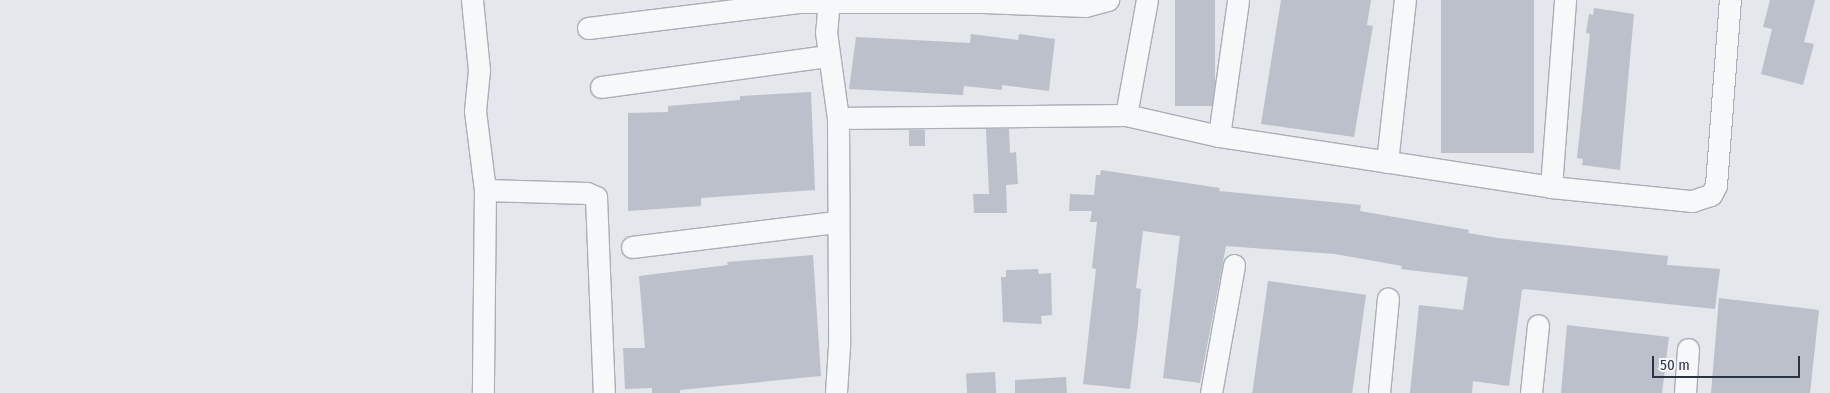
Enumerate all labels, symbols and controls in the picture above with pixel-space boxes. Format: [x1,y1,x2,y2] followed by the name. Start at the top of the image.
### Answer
[1655,346,1802,378] scale bar
[1660,356,1690,374] text: 50 m

